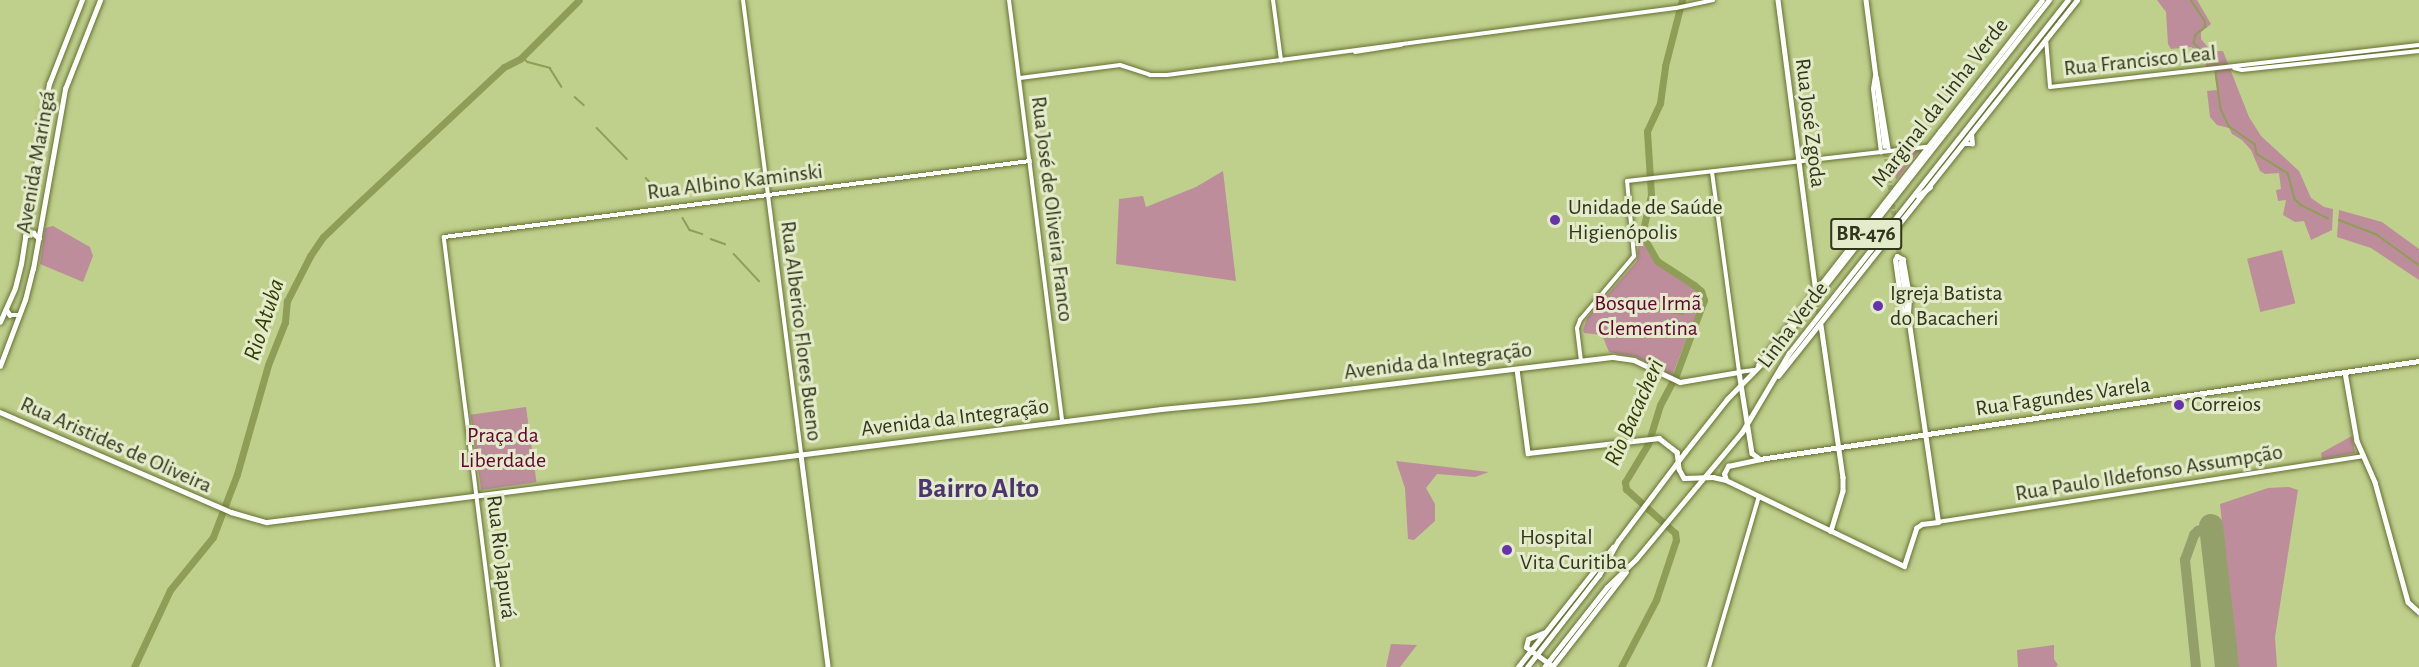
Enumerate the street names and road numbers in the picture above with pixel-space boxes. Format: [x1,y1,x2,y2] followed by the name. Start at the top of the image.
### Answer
[1866,13,2014,193] street label: Marginal da Linha Verde
[2062,40,2218,82] street label: Rua Francisco Leal
[1789,57,1831,189] street label: Rua José Zgoda
[10,88,62,236] street label: Avenida Maringá
[1025,95,1079,323] street label: Rua José de Oliveira Franco
[646,158,824,206] street label: Rua Albino Kaminski
[1830,216,1902,252] road number: BR-476
[774,219,828,443] street label: Rua Alberico Flores Bueno
[1752,277,1834,373] street label: Linha Verde
[1343,336,1533,386] street label: Avenida da Integração
[1974,372,2152,422] street label: Rua Fagundes Varela
[16,391,216,499] street label: Rua Aristides de Oliveira
[860,393,1050,443] street label: Avenida da Integração
[2013,439,2285,507] street label: Rua Paulo Ildefonso Assumpção
[480,494,522,620] street label: Rua Rio Japurá

